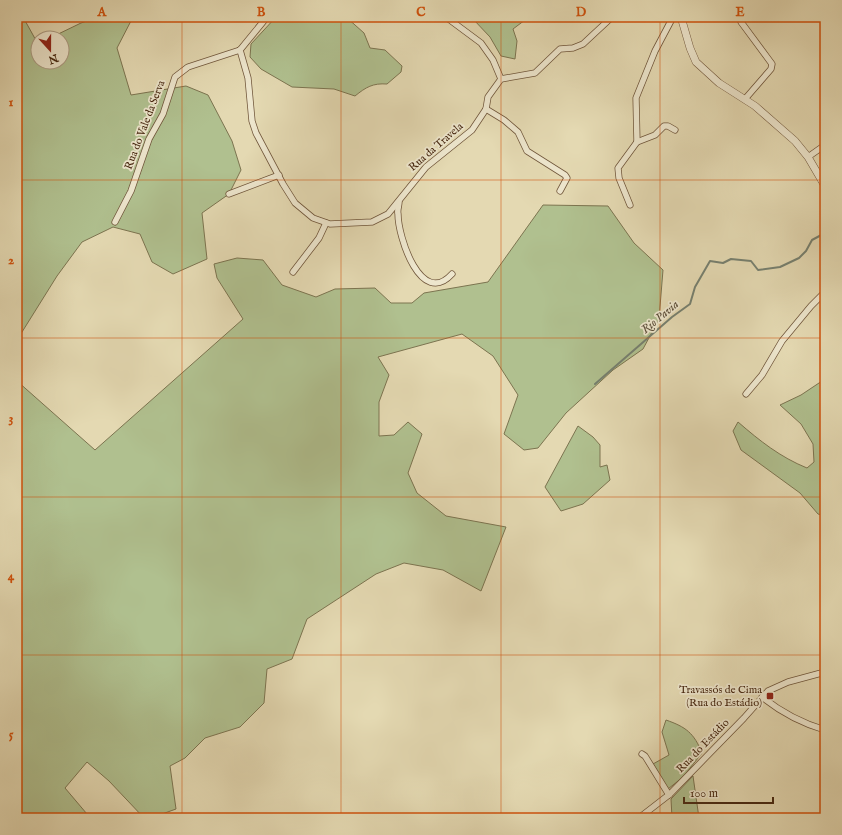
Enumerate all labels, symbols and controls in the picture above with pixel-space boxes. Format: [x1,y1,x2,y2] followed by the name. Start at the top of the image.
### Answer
[97,4,108,21] text: A
[257,4,266,21] text: B
[416,4,426,21] text: C
[576,4,587,21] text: D
[735,4,745,21] text: E
[30,30,70,70] north arrow
[46,50,61,67] text: N
[122,78,169,172] street label: Rua do Vale da Serva
[9,94,14,111] text: 1
[406,119,466,174] street label: Rua da Travela
[8,252,14,269] text: 2
[638,297,682,337] water label: Rio Pavia
[9,410,14,427] text: 3
[8,568,15,585] text: 4
[679,683,762,710] place label: Travassós de Cima (Rua do Estádio)
[765,691,775,701] marker: Travassós de Cima (Rua do Estádio)
[674,716,732,776] street label: Rua do Estádio
[9,726,14,743] text: 5
[684,779,773,805] scale bar
[690,786,718,801] text: 100 m

